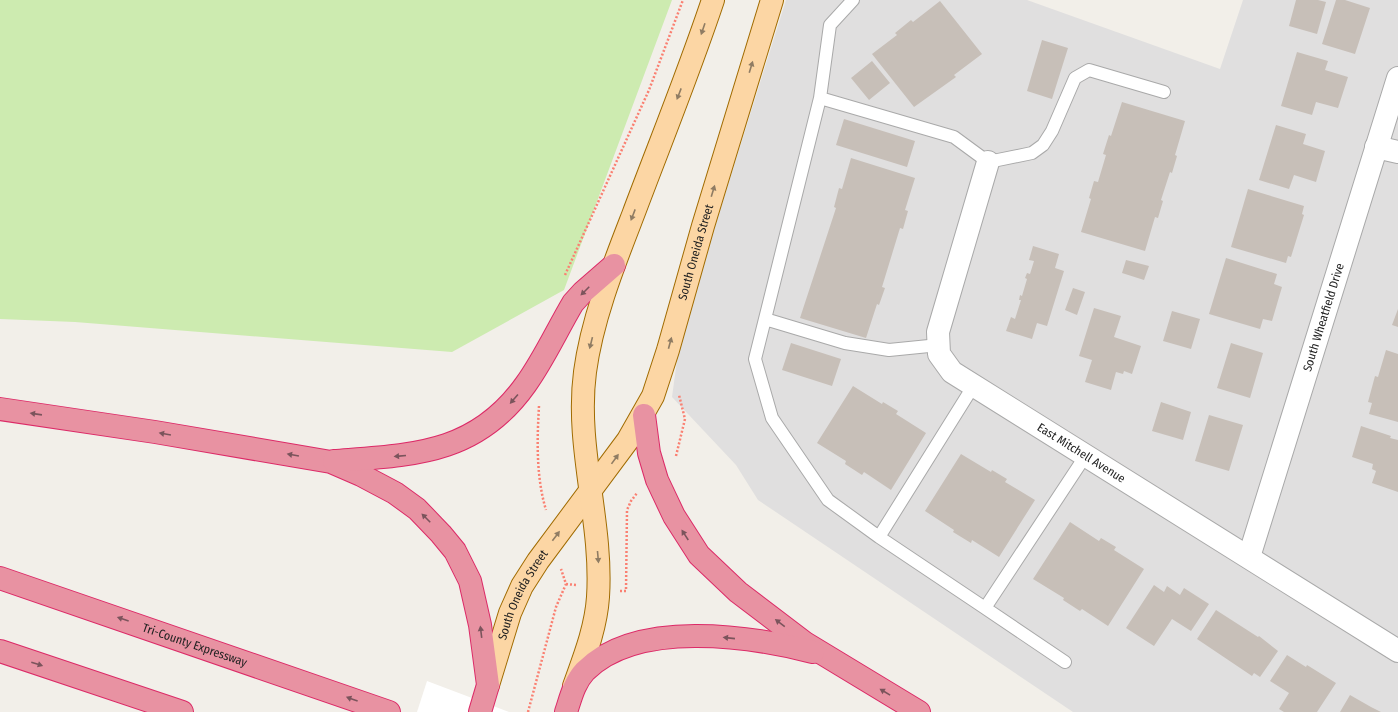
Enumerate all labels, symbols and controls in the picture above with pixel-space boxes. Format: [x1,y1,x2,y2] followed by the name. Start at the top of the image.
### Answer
[700,23,706,35] one-way arrow
[748,60,754,72] one-way arrow
[675,88,681,100] one-way arrow
[710,185,716,197] one-way arrow
[675,202,716,302] street label: South Oneida Street
[629,210,635,222] one-way arrow
[1300,261,1347,373] street label: South Wheatfield Drive
[580,286,589,296] one-way arrow
[588,337,594,349] one-way arrow
[668,337,674,349] one-way arrow
[509,394,518,404] one-way arrow
[30,411,42,417] one-way arrow
[1035,420,1128,486] street label: East Mitchell Avenue
[159,430,171,436] one-way arrow
[287,452,299,458] one-way arrow
[394,452,406,459] one-way arrow
[610,454,618,464] one-way arrow
[421,513,431,523] one-way arrow
[681,530,689,540] one-way arrow
[552,531,561,542] one-way arrow
[495,547,551,642] street label: South Oneida Street
[594,551,601,563] one-way arrow
[117,616,129,622] one-way arrow
[774,619,785,627] one-way arrow
[141,621,249,670] street label: Tri-County Expressway
[478,626,485,638] one-way arrow
[723,635,735,641] one-way arrow
[31,661,43,667] one-way arrow
[880,688,890,696] one-way arrow
[346,695,358,701] one-way arrow

